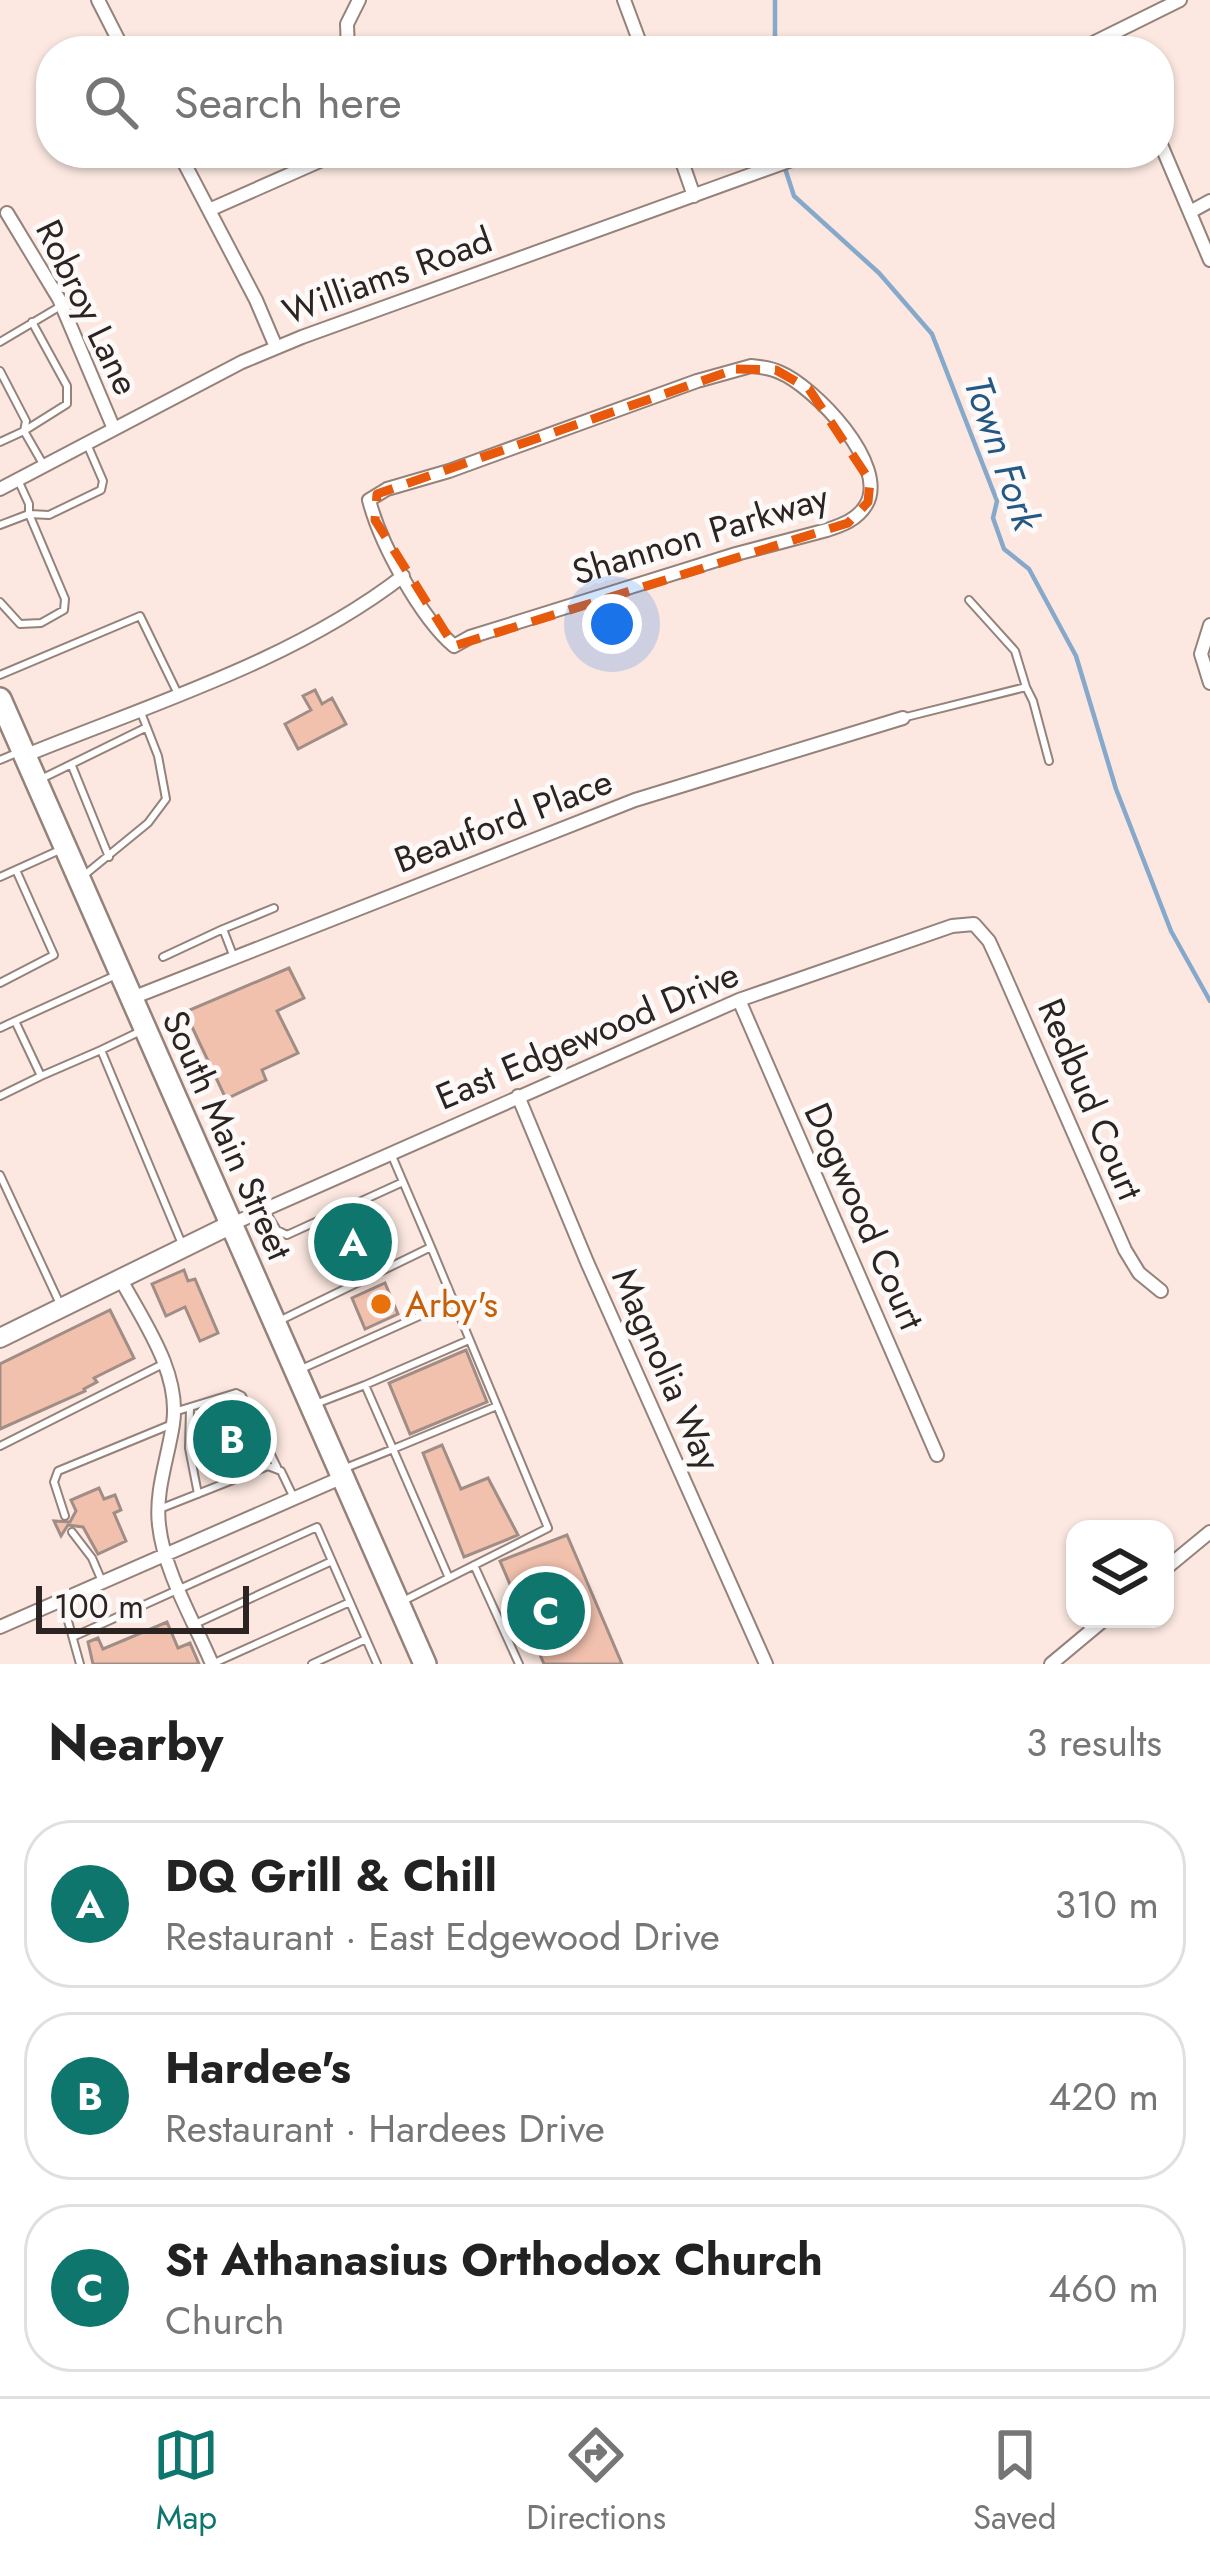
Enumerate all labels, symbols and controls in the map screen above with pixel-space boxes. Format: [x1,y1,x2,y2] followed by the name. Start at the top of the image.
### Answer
[36,36,1174,168] search box
[78,69,144,135] icon: search
[174,70,402,135] text: Search here
[23,211,153,403] street label: Robroy Lane
[275,213,499,337] street label: Williams Road
[950,369,1056,540] water label: Town Fork
[566,470,835,598] street label: Shannon Parkway
[582,594,642,654] your location
[387,755,619,885] street label: Beauford Place
[427,948,747,1122] street label: East Edgewood Drive
[1025,990,1157,1208] street label: Redbud Court
[150,1002,306,1268] street label: South Main Street
[792,1094,938,1338] street label: Dogwood Court
[314,1197,392,1287] pin: A
[599,1260,735,1479] street label: Magnolia Way
[405,1278,498,1330] place label: Arby's
[368,1291,394,1317] marker: Arby's
[193,1394,271,1484] pin: B
[1066,1520,1174,1628] map controls
[1066,1520,1174,1628] button: layers
[507,1566,585,1656] pin: C
[36,1580,249,1633] scale bar
[54,1583,144,1630] text: 100 m
[48,1705,223,1779] text: Nearby
[1026,1714,1162,1771] text: 3 results
[165,1843,497,1908] text: DQ Grill & Chill
[76,1876,104,1933] text: A
[1055,1876,1159,1933] text: 310 m
[165,1908,720,1965] text: Restaurant · East Edgewood Drive
[165,2035,351,2100] text: Hardee's
[77,2068,103,2125] text: B
[1049,2068,1159,2125] text: 420 m
[165,2100,605,2157] text: Restaurant · Hardees Drive
[165,2227,823,2292] text: St Athanasius Orthodox Church
[76,2260,104,2317] text: C
[1048,2260,1159,2317] text: 460 m
[165,2292,285,2349] text: Church
[153,2422,219,2541] tab: Map
[526,2422,666,2541] tab: Directions
[973,2422,1057,2541] tab: Saved

